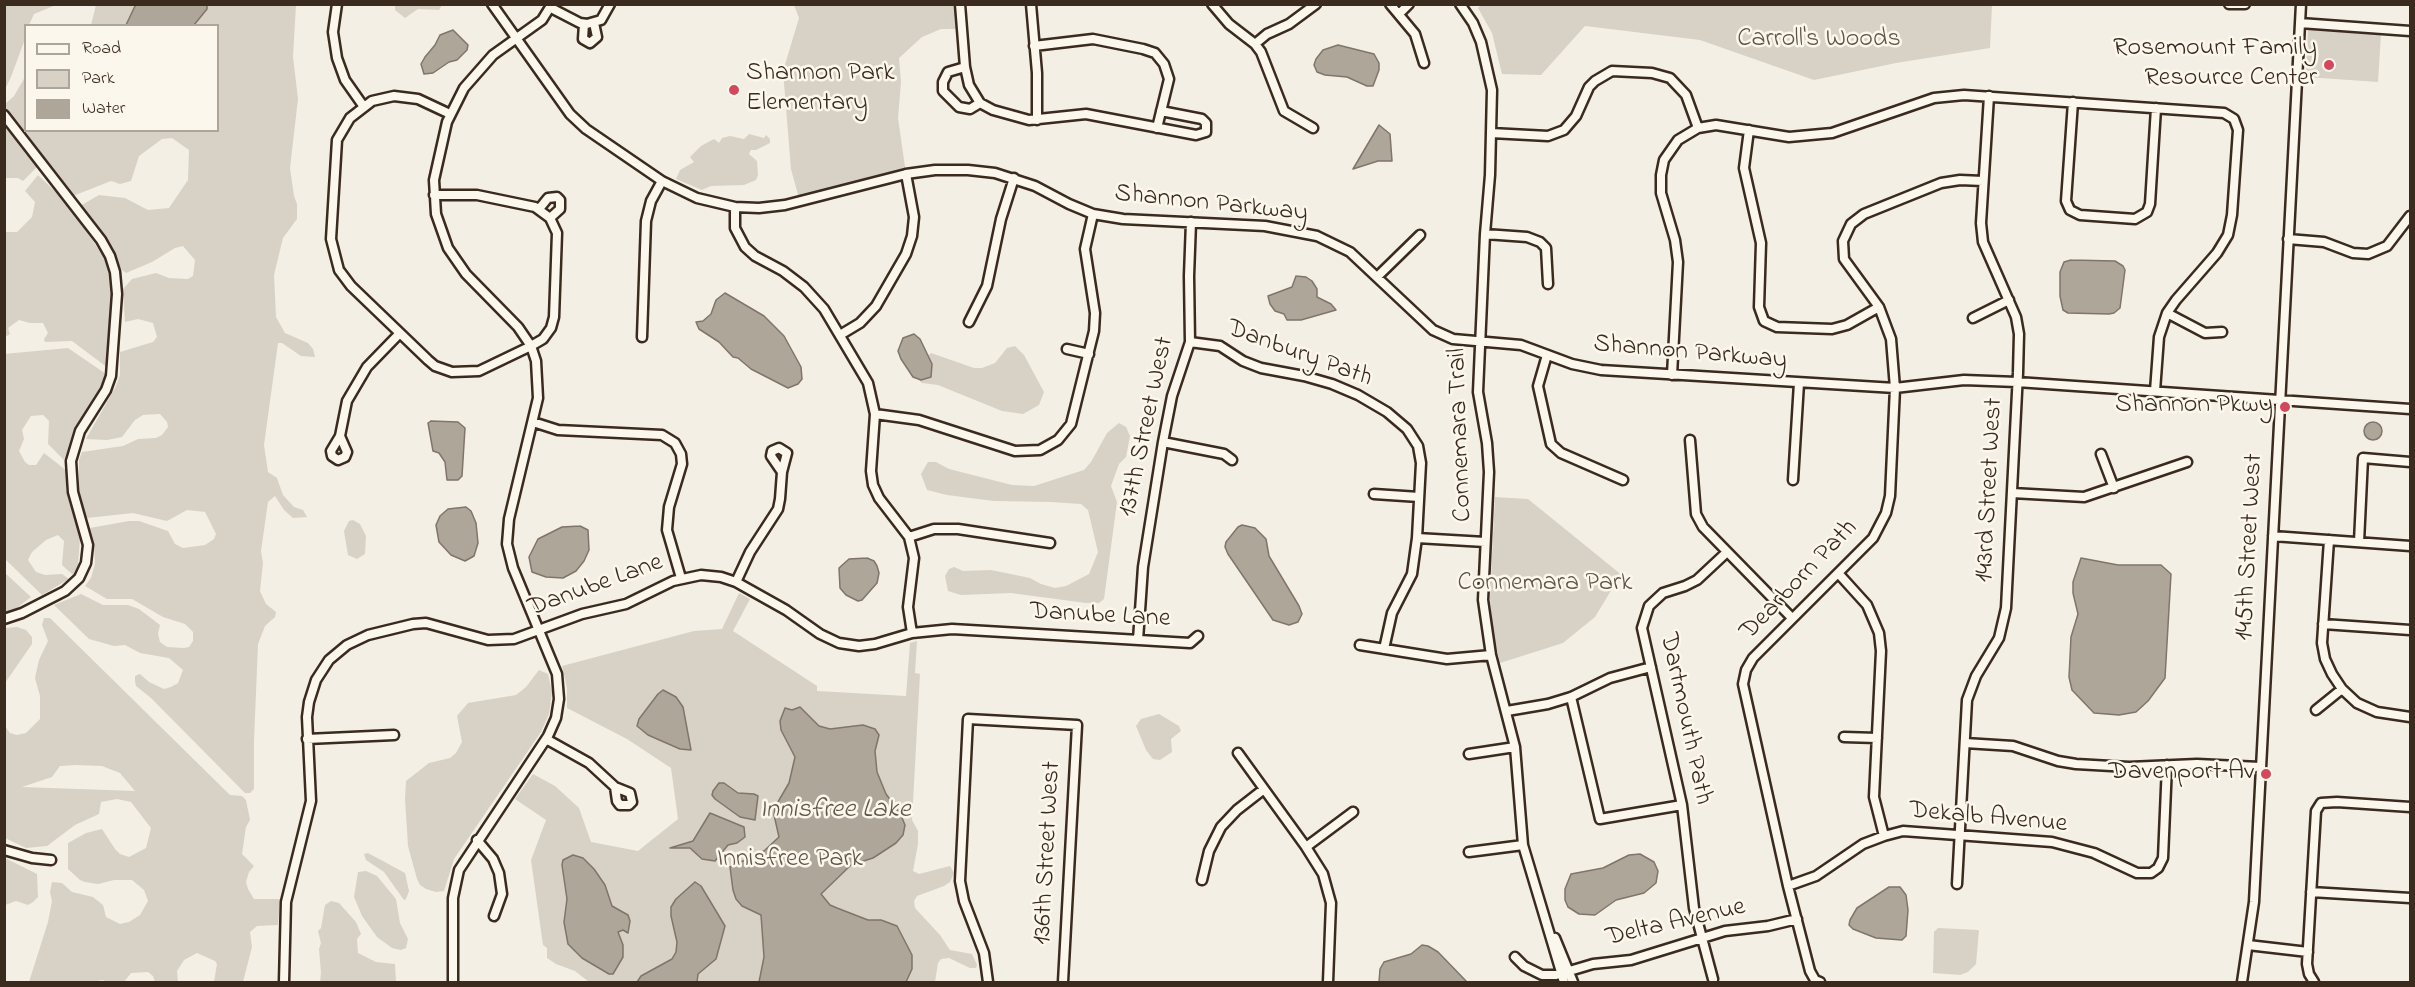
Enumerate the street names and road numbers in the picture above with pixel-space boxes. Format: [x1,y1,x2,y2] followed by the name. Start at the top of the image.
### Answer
[1113,179,1309,231] street label: Shannon Parkway
[1222,314,1376,396] street label: Danbury Path
[1592,330,1788,378] street label: Shannon Parkway
[1114,334,1182,520] street label: 137th Street West
[1443,348,1481,522] street label: Connemara Trail
[1971,397,2011,583] street label: 143rd Street West
[2231,453,2271,641] street label: 145th Street West
[1735,514,1865,648] street label: Dearborn Path
[525,548,667,626] street label: Danube Lane
[1029,598,1171,636] street label: Danube Lane
[1651,630,1717,808] street label: Dartmouth Path
[1029,760,1069,946] street label: 136th Street West
[1908,797,2068,841] street label: Dekalb Avenue
[1603,893,1749,955] street label: Delta Avenue

